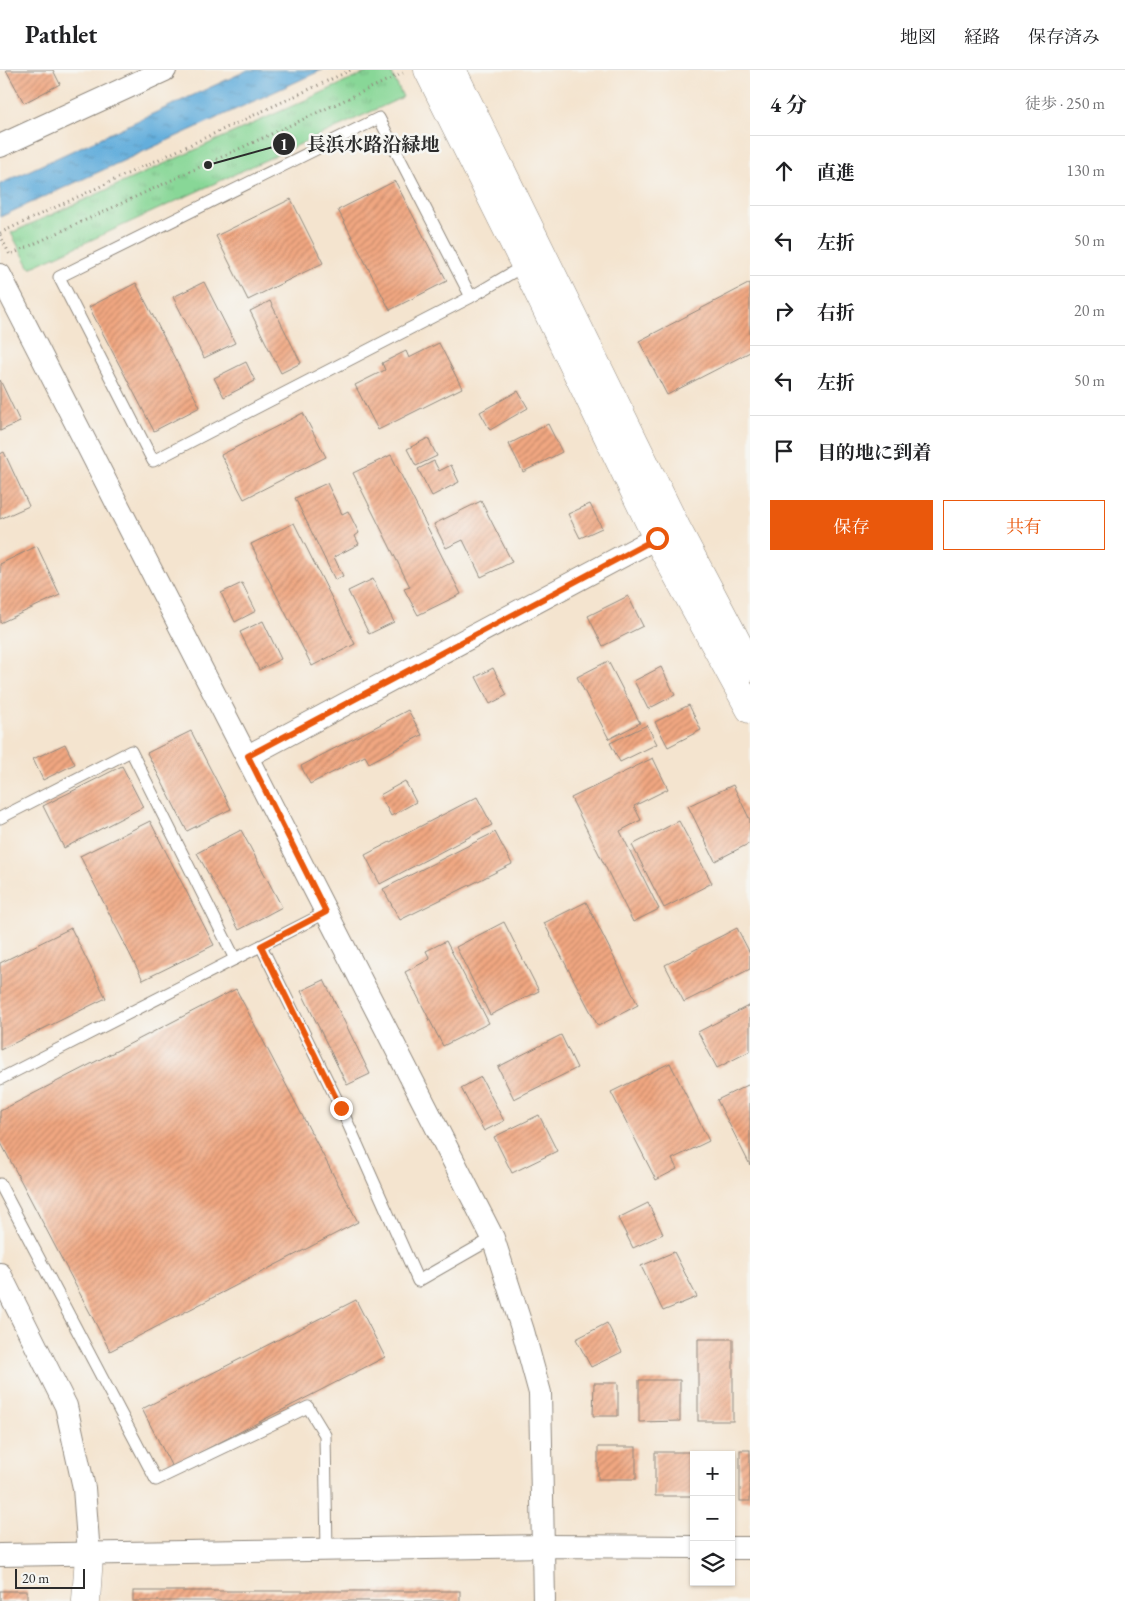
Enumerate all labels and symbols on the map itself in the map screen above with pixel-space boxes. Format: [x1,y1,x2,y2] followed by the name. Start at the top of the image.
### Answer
[272,127,450,161] callout: 長浜水路沿緑地
[306,132,440,157] text: 長浜水路沿緑地
[280,135,288,154] text: 1
[646,527,669,550] route start
[330,1097,353,1120] route end
[15,1566,85,1589] scale bar

